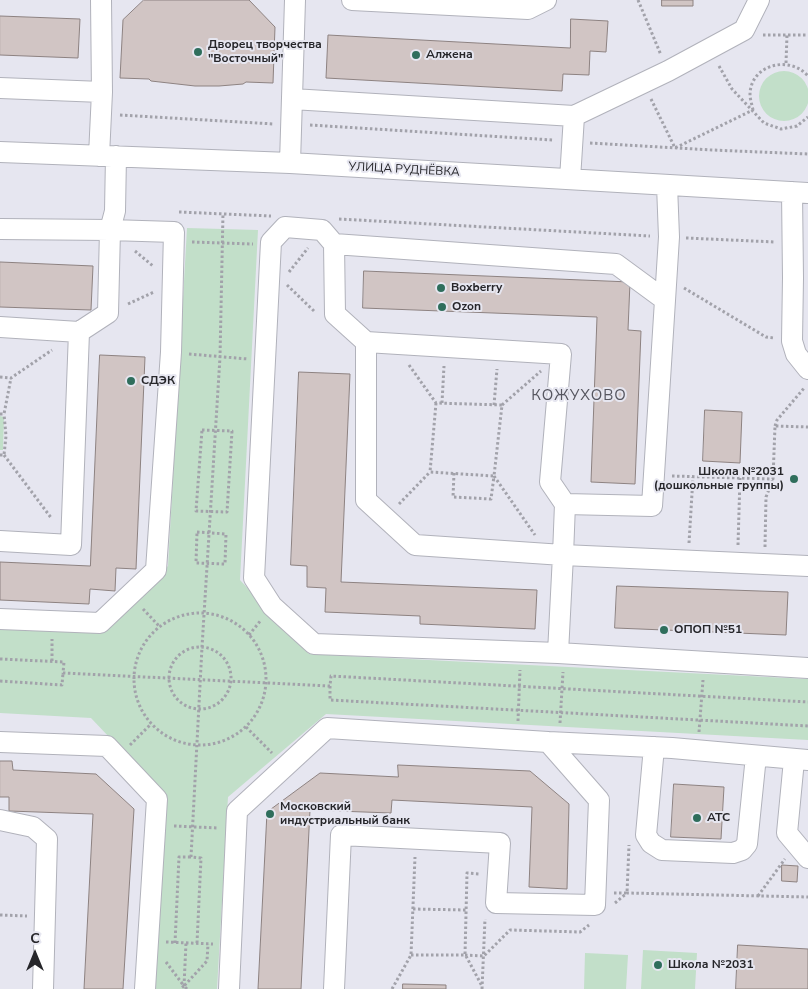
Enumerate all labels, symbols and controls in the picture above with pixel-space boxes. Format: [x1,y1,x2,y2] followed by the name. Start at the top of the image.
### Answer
[208,38,322,66] place label: Дворец творчества "Восточный"
[192,46,204,58] marker: Дворец творчества "Восточный"
[426,48,473,62] place label: Алжена
[410,49,422,61] marker: Алжена
[348,160,460,180] street label: УЛИЦА РУДНЁВКА
[451,281,502,295] place label: Boxberry
[435,282,447,294] marker: Boxberry
[452,300,481,314] place label: Ozon
[436,301,448,313] marker: Ozon
[141,374,175,388] place label: СДЭК
[125,375,137,387] marker: СДЭК
[530,387,628,405] district label: КОЖУХОВО
[654,465,784,493] place label: Школа №2031 (дошкольные группы)
[788,473,800,485] marker: Школа №2031 (дошкольные группы)
[674,623,742,637] place label: ОПОП №51
[658,624,670,636] marker: ОПОП №51
[280,800,410,828] place label: Московский индустриальный банк
[264,808,276,820] marker: Московский индустриальный банк
[707,811,730,825] place label: АТС
[691,812,703,824] marker: АТС
[10,929,60,979] north arrow
[30,929,40,948] text: С
[668,958,754,972] place label: Школа №2031
[652,959,664,971] marker: Школа №2031

